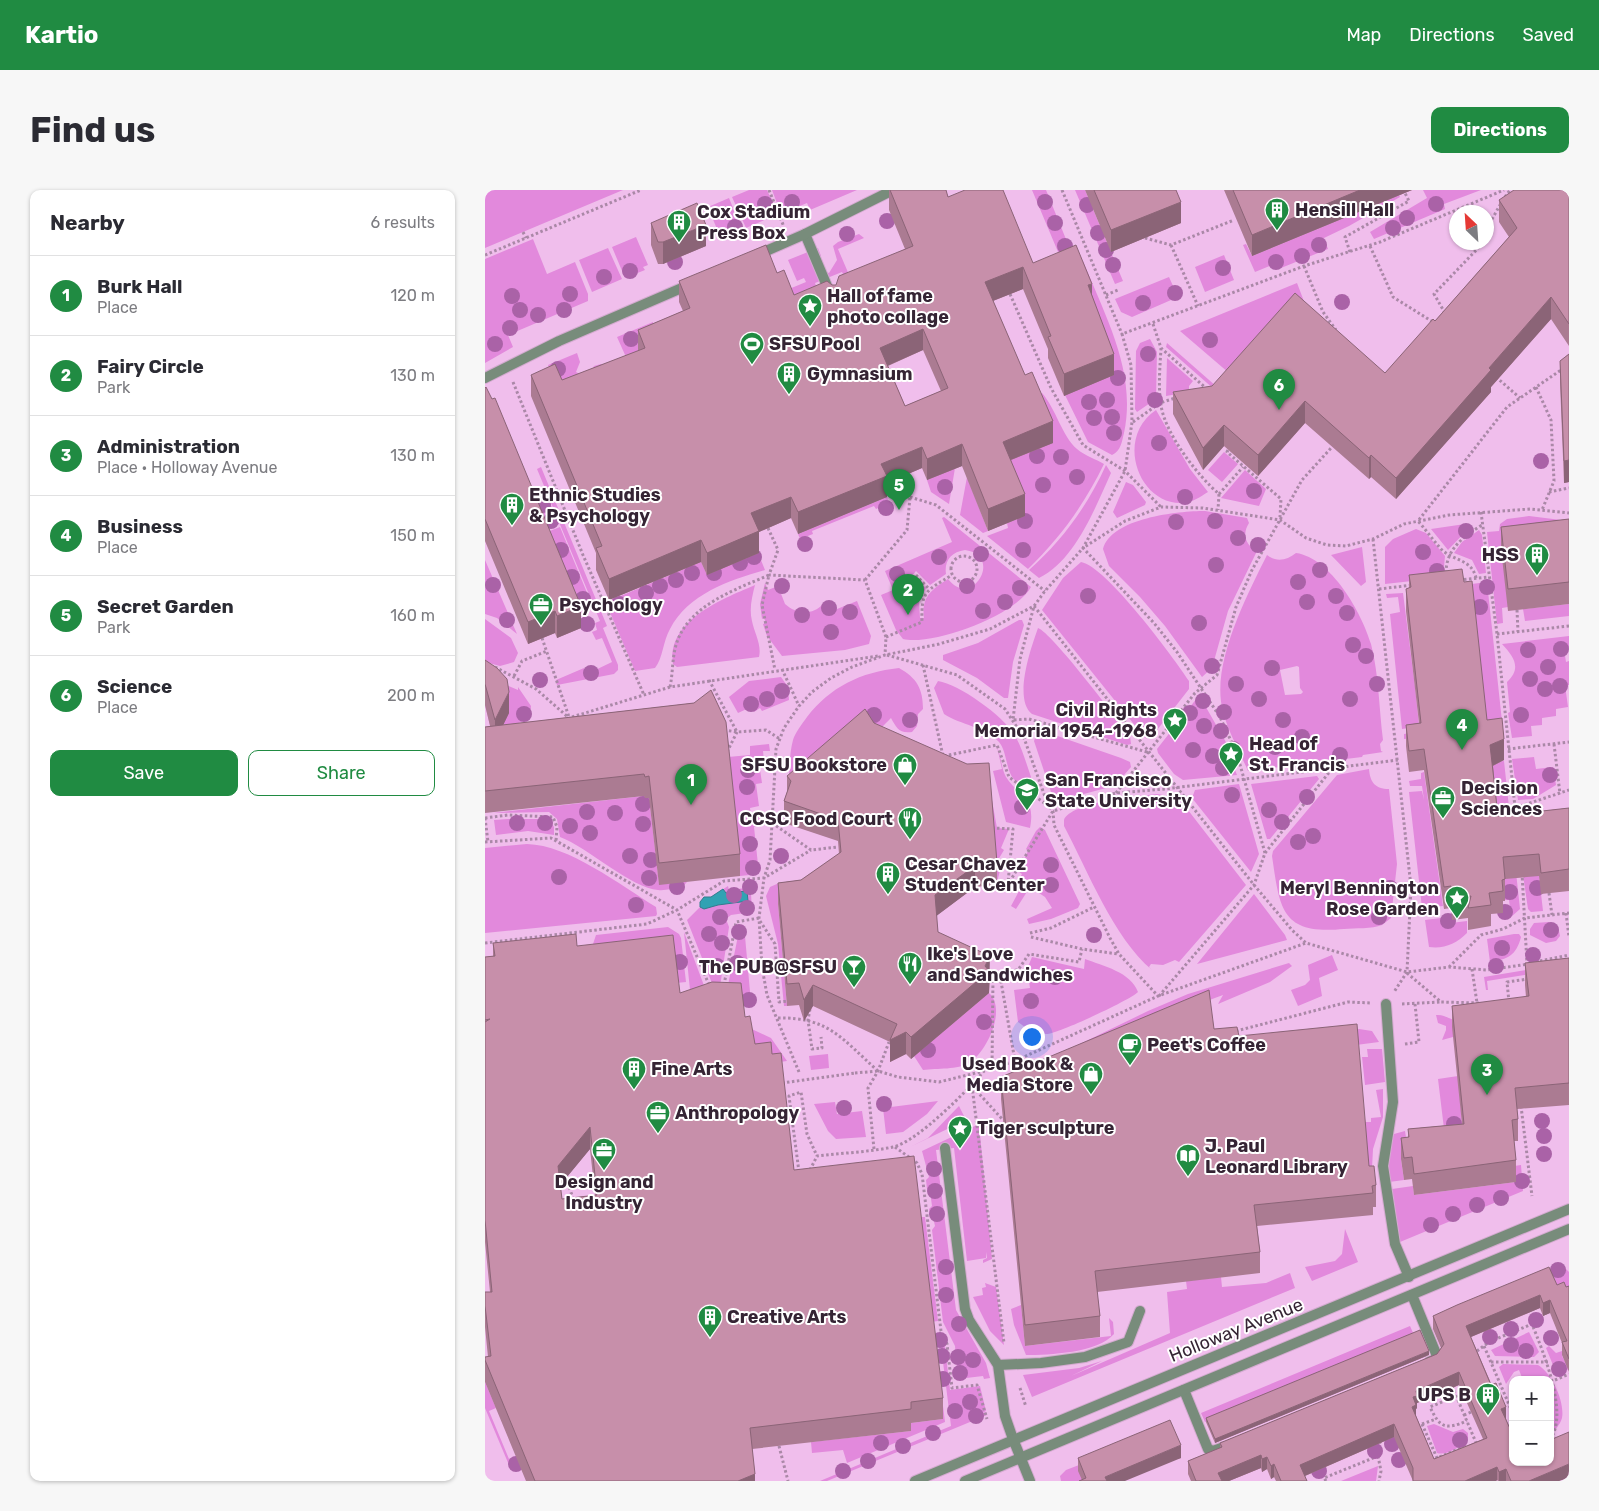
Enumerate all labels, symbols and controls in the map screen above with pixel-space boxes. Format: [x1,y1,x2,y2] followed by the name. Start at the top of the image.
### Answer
[25,21,99,49] text: Kartio
[1346,24,1381,46] text: Map
[1409,24,1495,46] text: Directions
[1523,24,1574,46] text: Saved
[1431,107,1569,153] button: Directions
[30,109,155,151] text: Find us
[1264,197,1290,231] building icon: Hensill Hall
[1295,199,1394,221] place label: Hensill Hall
[697,201,810,244] place label: Cox Stadium Press Box
[1449,205,1494,250] north arrow
[666,209,692,243] building icon: Cox Stadium Press Box
[50,210,125,235] text: Nearby
[370,213,435,232] text: 6 results
[97,275,183,298] text: Burk Hall
[827,285,949,328] place label: Hall of fame photo collage
[62,286,70,305] text: 1
[390,286,435,305] text: 120 m
[797,293,823,327] place icon: Hall of fame photo collage
[97,298,138,317] text: Place
[739,331,765,365] sports icon: SFSU Pool
[769,333,860,355] place label: SFSU Pool
[97,355,204,378] text: Fairy Circle
[776,361,802,395] building icon: Gymnasium
[807,363,913,385] place label: Gymnasium
[61,366,71,385] text: 2
[390,366,435,385] text: 130 m
[1263,369,1295,410] pin: 6
[97,378,130,397] text: Park
[97,435,240,458] text: Administration
[61,446,71,465] text: 3
[390,446,435,465] text: 130 m
[97,458,277,477] text: Place · Holloway Avenue
[883,469,915,510] pin: 5
[529,484,661,527] place label: Ethnic Studies & Psychology
[499,492,525,526] building icon: Ethnic Studies & Psychology
[97,515,183,538] text: Business
[61,526,71,545] text: 4
[390,526,435,545] text: 150 m
[97,538,138,557] text: Place
[1524,542,1550,576] building icon: HSS
[1482,544,1519,566] place label: HSS
[892,574,924,615] pin: 2
[528,592,554,626] office icon: Psychology
[559,594,663,616] place label: Psychology
[97,595,234,618] text: Secret Garden
[61,606,71,625] text: 5
[390,606,435,625] text: 160 m
[97,618,130,637] text: Park
[97,675,172,698] text: Science
[61,686,71,705] text: 6
[387,686,435,705] text: 200 m
[97,698,138,717] text: Place
[974,699,1157,742] place label: Civil Rights Memorial 1954-1968
[1162,707,1188,741] place icon: Civil Rights Memorial 1954-1968
[1446,709,1478,750] pin: 4
[1249,733,1345,776] place label: Head of St. Francis
[1218,741,1244,775] place icon: Head of St. Francis
[50,750,238,796] button: Save
[248,750,435,796] button: Share
[892,752,918,786] shop icon: SFSU Bookstore
[742,754,887,776] place label: SFSU Bookstore
[675,764,707,805] pin: 1
[1045,769,1192,812] place label: San Francisco State University
[1014,777,1040,811] school or university icon: San Francisco State University
[1461,777,1542,820] place label: Decision Sciences
[1430,785,1456,819] office icon: Decision Sciences
[897,806,923,840] restaurant icon: CCSC Food Court
[739,808,893,830] place label: CCSC Food Court
[905,853,1045,896] place label: Cesar Chavez Student Center
[875,861,901,895] building icon: Cesar Chavez Student Center
[1280,877,1439,920] place label: Meryl Bennington Rose Garden
[1444,885,1470,919] place icon: Meryl Bennington Rose Garden
[927,943,1073,986] place label: Ike's Love and Sandwiches
[897,951,923,985] restaurant icon: Ike's Love and Sandwiches
[841,954,867,988] bar icon: The PUB@SFSU
[699,956,837,978] place label: The PUB@SFSU
[1019,1024,1045,1050] your location
[1117,1032,1143,1066] cafe icon: Peet's Coffee
[1147,1034,1266,1056] place label: Peet's Coffee
[962,1053,1074,1096] place label: Used Book & Media Store
[1471,1054,1503,1095] pin: 3
[621,1056,647,1090] building icon: Fine Arts
[651,1058,732,1080] place label: Fine Arts
[1078,1061,1104,1095] shop icon: Used Book & Media Store
[645,1100,671,1134] office icon: Anthropology
[675,1102,799,1124] place label: Anthropology
[947,1115,973,1149] place icon: Tiger sculpture
[977,1117,1115,1139] place label: Tiger sculpture
[1205,1135,1348,1178] place label: J. Paul Leonard Library
[591,1137,617,1171] office icon: Design and Industry
[1175,1143,1201,1177] library icon: J. Paul Leonard Library
[554,1171,654,1214] place label: Design and Industry
[1166,1293,1306,1367] street label: Holloway Avenue
[697,1304,723,1338] building icon: Creative Arts
[727,1306,846,1328] place label: Creative Arts
[1509,1376,1554,1466] map controls
[1509,1376,1554,1421] button: +
[1475,1382,1501,1416] building icon: UPS B
[1417,1384,1471,1406] place label: UPS B
[1509,1421,1554,1466] button: −

